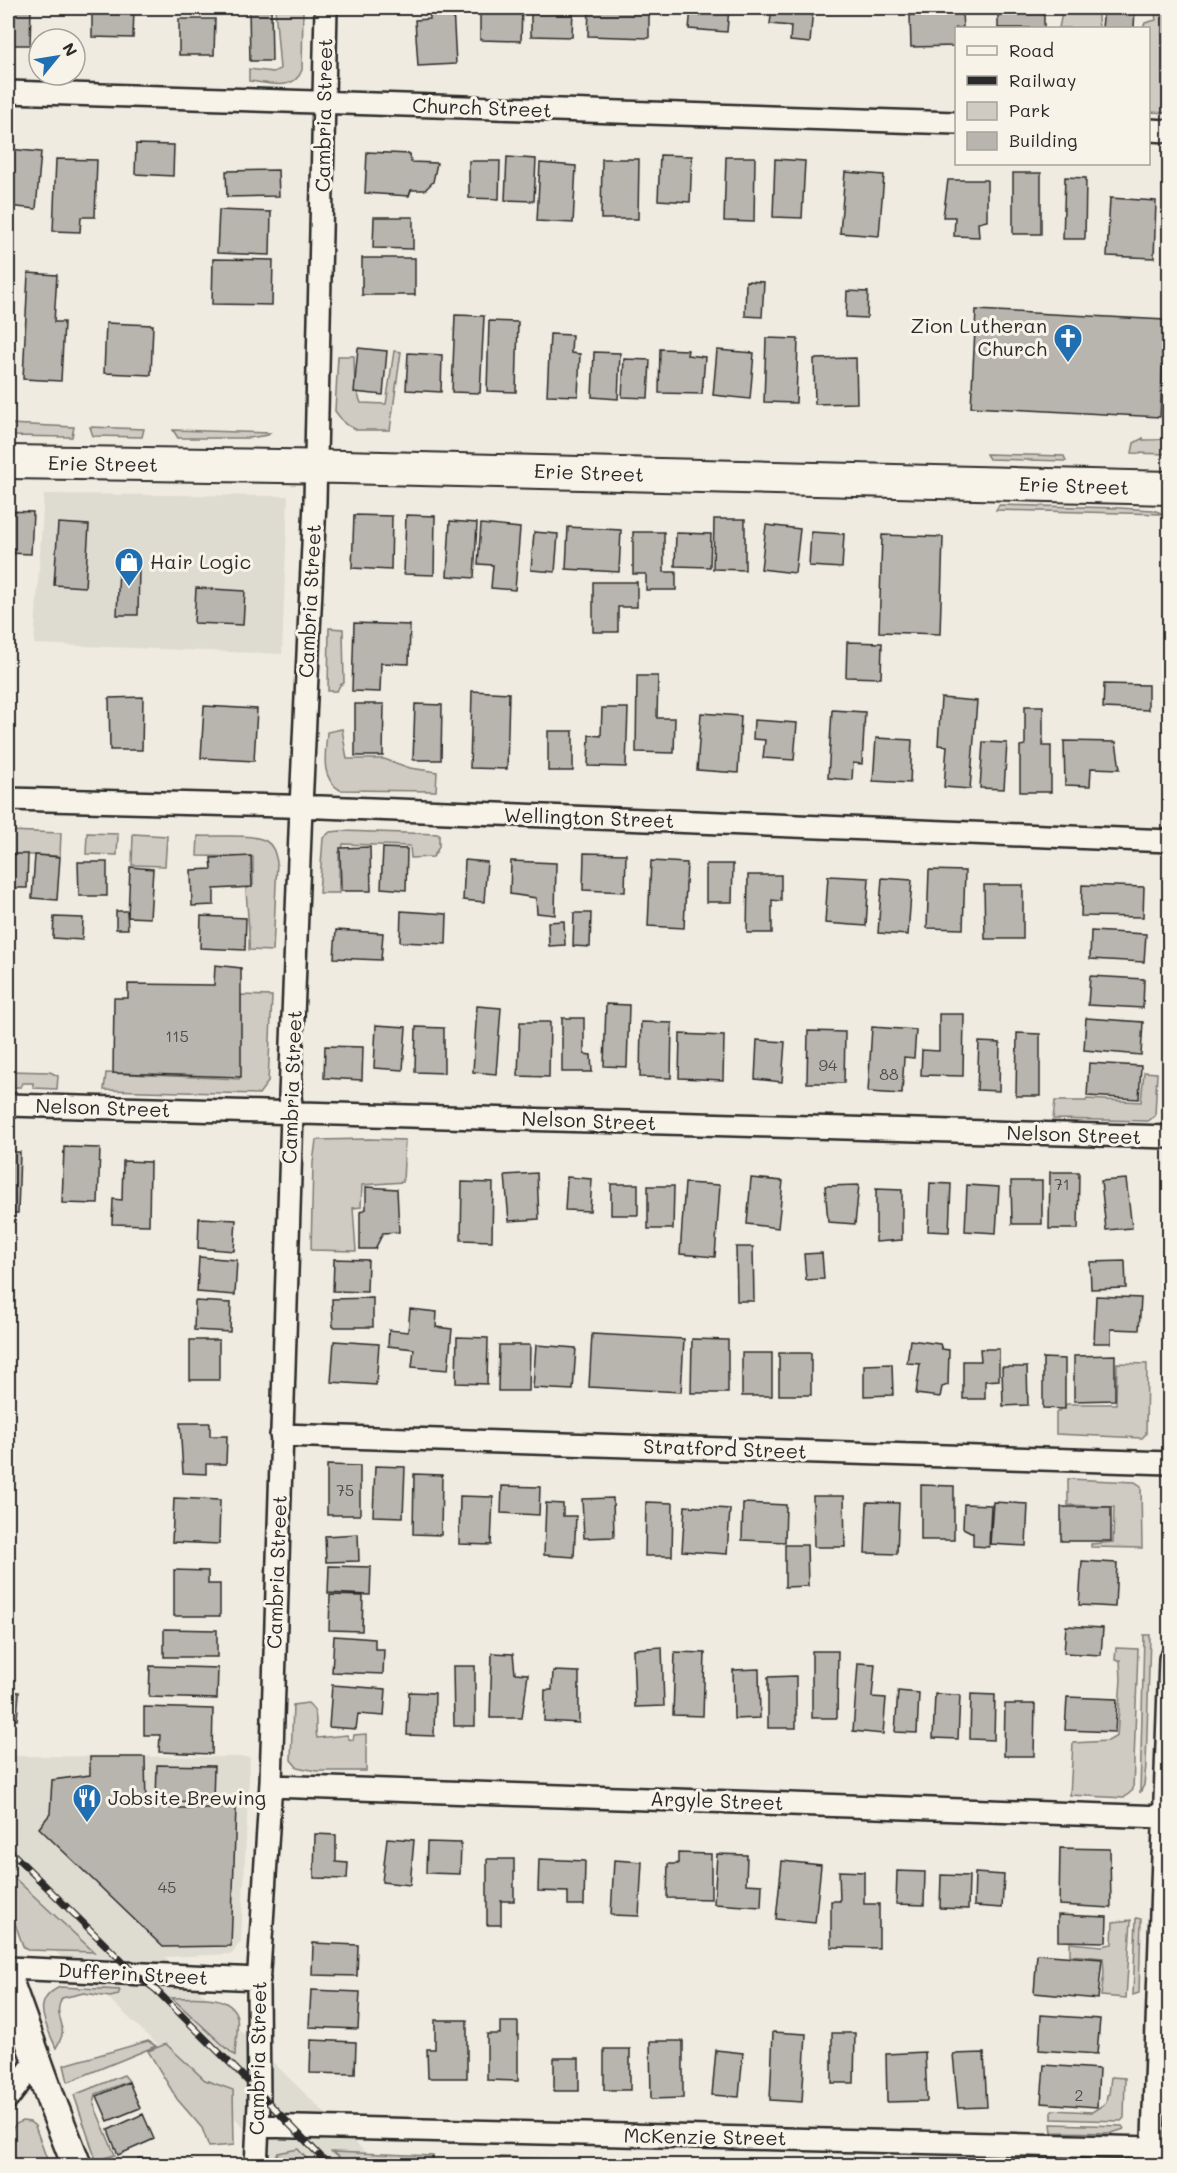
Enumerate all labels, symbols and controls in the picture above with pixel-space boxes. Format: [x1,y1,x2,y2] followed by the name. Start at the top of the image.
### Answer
[27,27,87,87] north arrow
[955,27,1150,165] legend
[309,38,337,192] street label: Cambria Street
[1009,38,1054,62] text: Road
[58,39,83,60] text: N
[1009,68,1076,92] text: Railway
[412,92,552,122] street label: Church Street
[1009,98,1050,122] text: Park
[1009,128,1077,152] text: Building
[911,312,1047,361] place label: Zion Lutheran Church
[1052,322,1084,364] church icon: Zion Lutheran Church
[48,449,158,477] street label: Erie Street
[534,457,644,487] street label: Erie Street
[1019,470,1129,500] street label: Erie Street
[292,523,326,679] street label: Cambria Street
[113,546,145,588] shop icon: Hair Logic
[150,548,251,574] place label: Hair Logic
[503,801,675,833] street label: Wellington Street
[275,1010,307,1164] street label: Cambria Street
[165,1025,189,1046] house number: 115
[819,1054,838,1075] house number: 94
[879,1063,899,1084] house number: 88
[35,1092,171,1122] street label: Nelson Street
[521,1105,657,1135] street label: Nelson Street
[1006,1119,1142,1149] street label: Nelson Street
[1054,1173,1070,1194] house number: 71
[643,1432,807,1464] street label: Stratford Street
[336,1479,354,1500] house number: 75
[260,1495,292,1649] street label: Cambria Street
[71,1782,103,1824] restaurant icon: Jobsite Brewing
[108,1784,266,1810] place label: Jobsite Brewing
[650,1785,784,1815] street label: Argyle Street
[158,1876,176,1897] house number: 45
[58,1956,209,1990] street label: Dufferin Street
[243,1981,271,2135] street label: Cambria Street
[1075,2084,1083,2105] house number: 2
[623,2122,787,2150] street label: McKenzie Street

